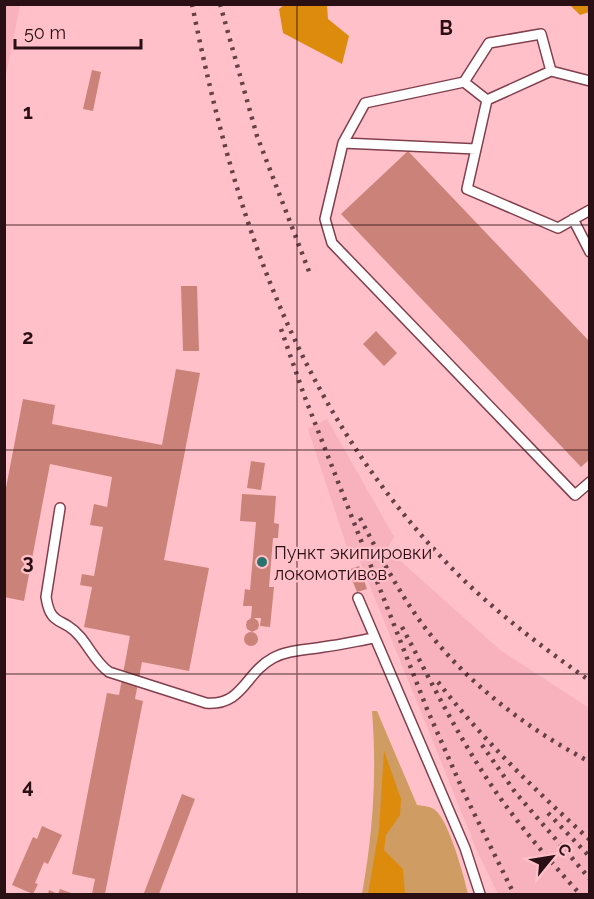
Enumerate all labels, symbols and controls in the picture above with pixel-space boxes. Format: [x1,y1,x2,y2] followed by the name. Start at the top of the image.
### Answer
[15,12,141,50] scale bar
[439,16,453,40] text: B
[24,22,66,43] text: 50 m
[23,100,33,124] text: 1
[22,325,34,349] text: 2
[274,542,432,584] place label: Пункт экипировки локомотивов
[22,550,34,574] text: 3
[255,555,269,569] marker: Пункт экипировки локомотивов
[22,774,34,798] text: 4
[522,827,582,887] north arrow
[554,840,576,859] text: С

